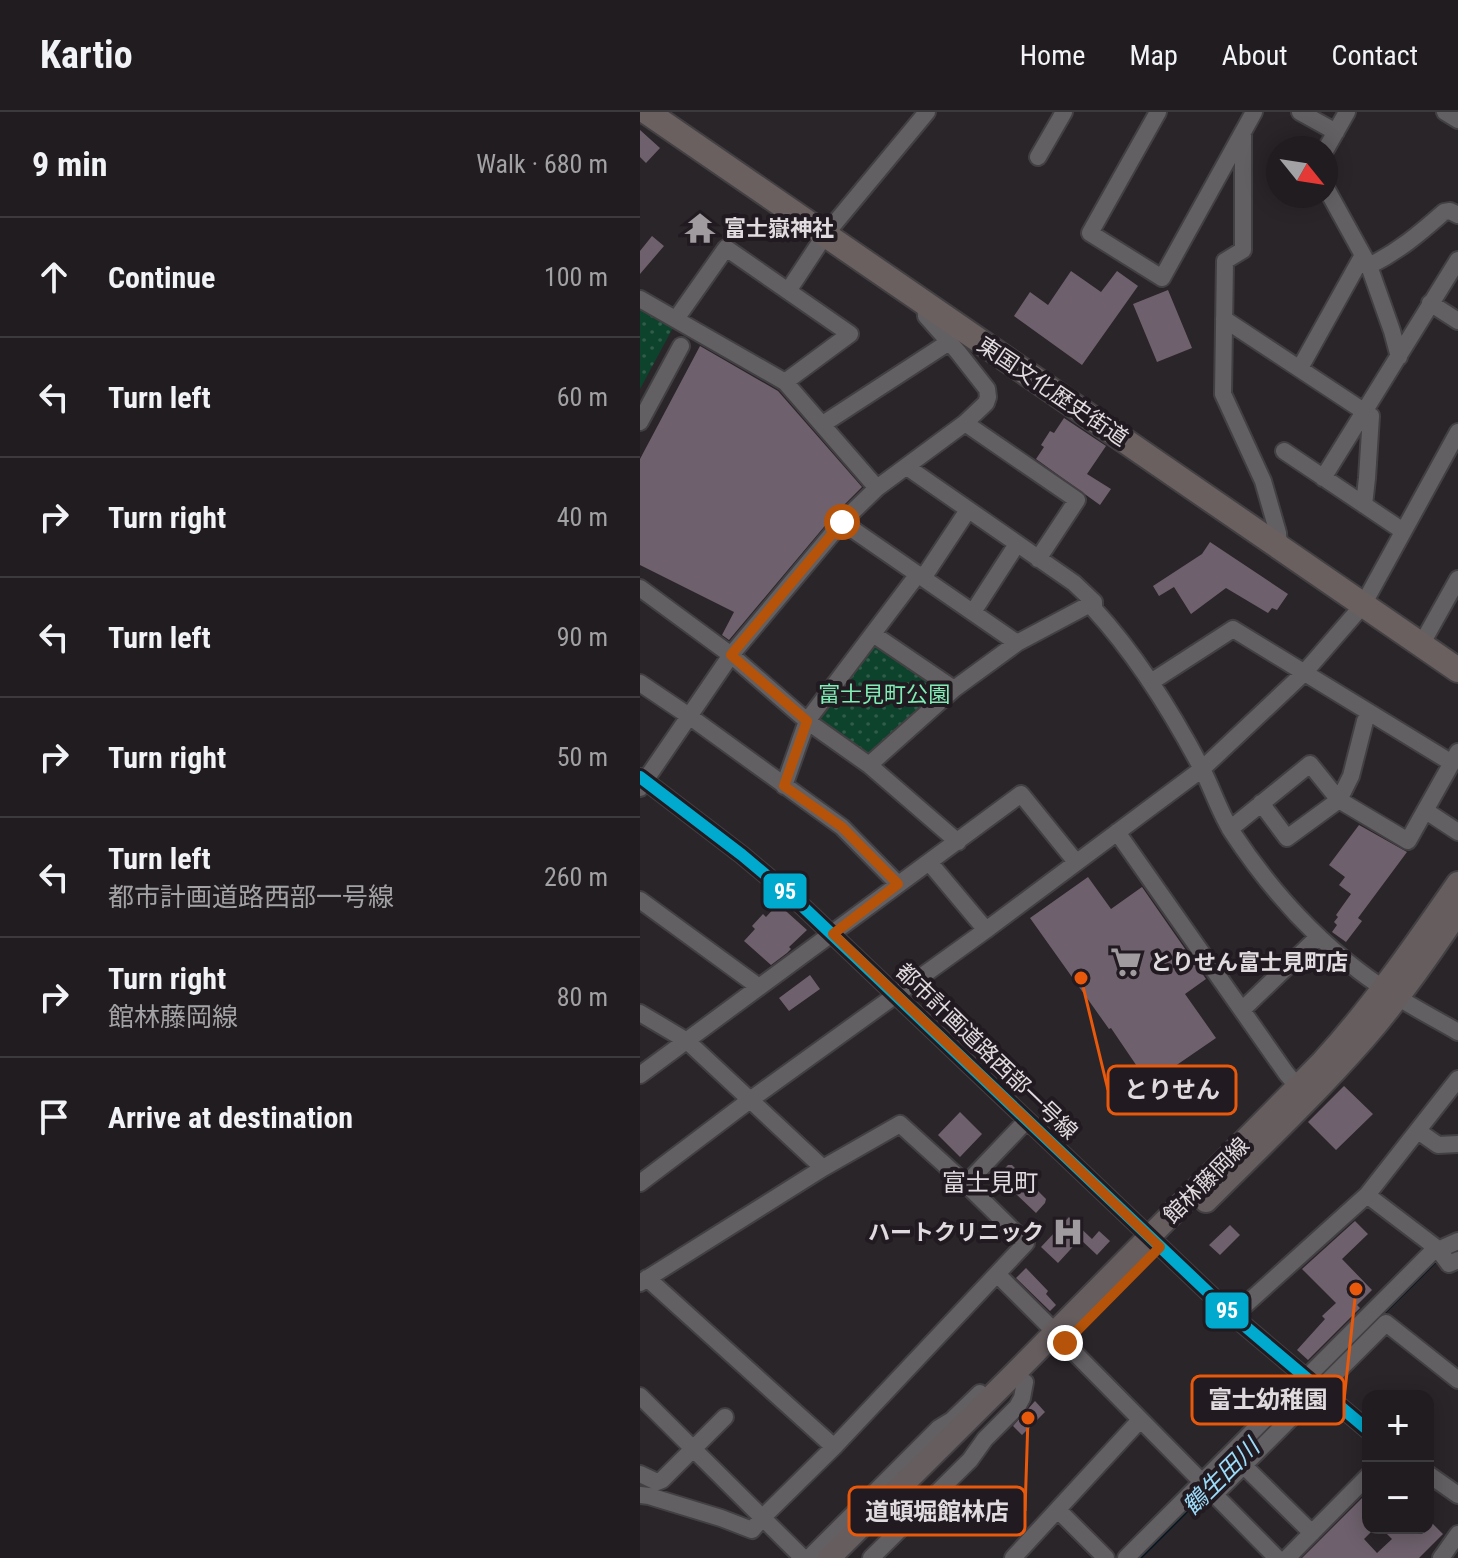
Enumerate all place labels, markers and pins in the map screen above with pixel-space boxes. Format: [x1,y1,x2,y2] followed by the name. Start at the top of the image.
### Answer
[683,211,717,245] temple icon: 富士嶽神社
[724,216,834,241] place label: 富士嶽神社
[1109,945,1143,979] supermarket icon: とりせん富士見町店
[1150,950,1348,975] place label: とりせん富士見町店
[1108,1066,1236,1114] callout: とりせん
[1051,1215,1085,1249] hospital icon: ハートクリニック
[868,1220,1044,1245] place label: ハートクリニック
[1192,1376,1344,1424] callout: 富士幼稚園
[849,1487,1025,1535] callout: 道頓堀館林店

